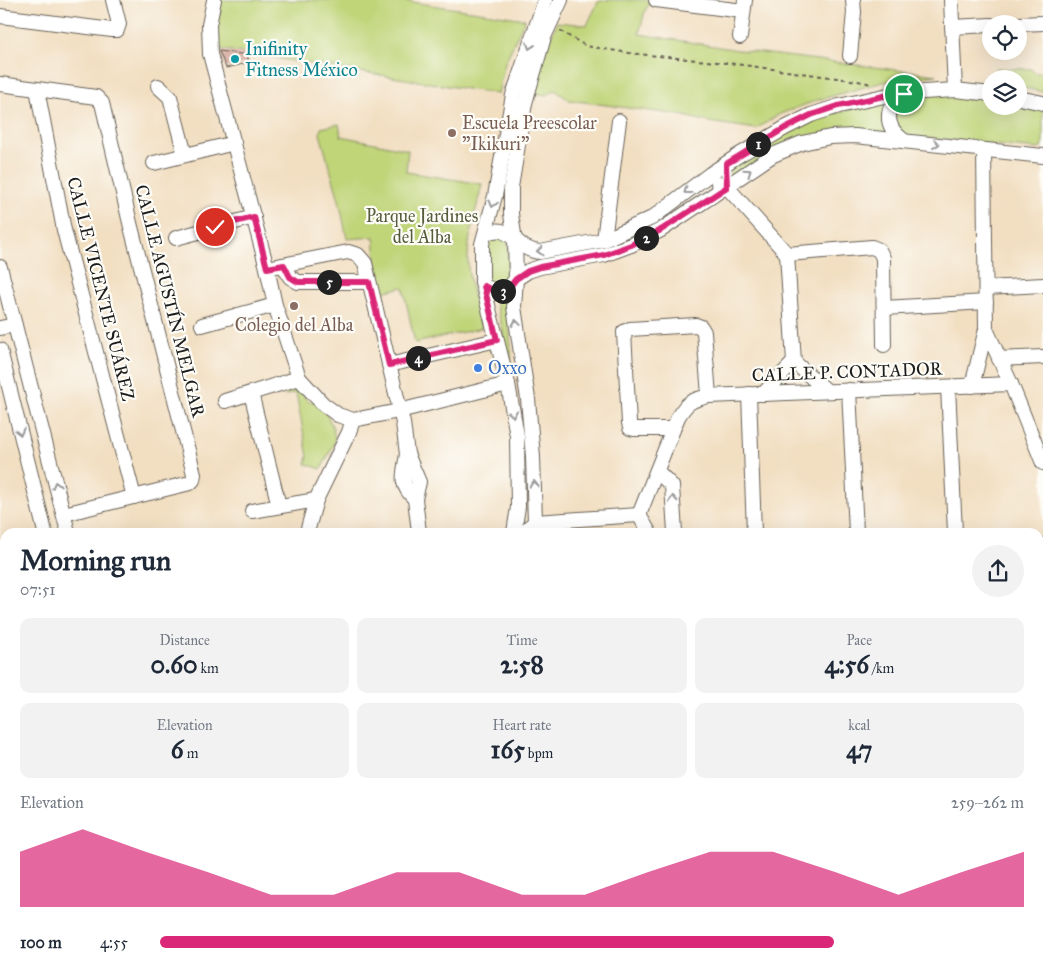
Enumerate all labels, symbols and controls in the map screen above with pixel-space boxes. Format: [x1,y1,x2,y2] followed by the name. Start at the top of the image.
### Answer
[982,15,1027,115] map controls
[982,15,1027,60] button: locate
[245,38,358,81] place label: Inifinity Fitness México
[525,41,535,50] one-way arrow
[229,53,241,65] marker: Inifinity Fitness México
[982,70,1027,115] button: layers
[883,73,925,115] pin
[890,80,918,108] icon: arrive
[462,112,597,155] place label: Escuela Preescolar "Ikikuri"
[446,127,458,139] marker: Escuela Preescolar "Ikikuri"
[746,132,770,156] pin: 1
[756,136,761,153] text: 1
[933,138,941,149] one-way arrow
[742,170,751,178] one-way arrow
[62,174,141,403] street label: CALLE VICENTE SUÁREZ
[130,182,212,421] street label: CALLE AGUSTÍN MELGAR
[684,185,693,194] one-way arrow
[488,200,498,208] one-way arrow
[366,205,478,248] park label: Parque Jardines del Alba
[194,206,236,248] pin
[201,213,229,241] icon: check
[634,226,658,250] pin: 2
[643,230,650,247] text: 2
[536,246,544,256] one-way arrow
[316,270,342,294] pin: 5
[326,274,333,291] text: 5
[490,278,516,304] pin: 3
[501,283,506,300] text: 3
[288,300,300,312] marker: Colegio del Alba
[235,314,354,337] place label: Colegio del Alba
[511,318,522,326] one-way arrow
[406,346,430,370] pin: 4
[415,350,422,367] text: 4
[488,357,527,379] place label: Oxxo
[751,358,944,386] street label: CALLE P. CONTADOR
[472,362,484,374] marker: Oxxo
[507,410,517,419] one-way arrow
[14,427,25,436] one-way arrow
[529,480,539,488] one-way arrow
[51,481,62,490] one-way arrow
[667,495,678,503] one-way arrow
[20,543,171,578] text: Morning run
[972,545,1024,597] button: share
[20,580,56,599] text: 07:51
[160,632,210,649] text: Distance
[506,632,537,649] text: Time
[847,632,872,649] text: Pace
[150,649,198,680] text: 0.60
[500,649,544,680] text: 2:58
[824,649,869,680] text: 4:56
[198,660,219,677] text: km
[869,660,894,677] text: /km
[157,717,212,734] text: Elevation
[493,717,551,734] text: Heart rate
[848,717,870,734] text: kcal
[171,734,184,765] text: 6
[491,734,525,765] text: 165
[846,734,872,765] text: 47
[184,745,198,762] text: m
[525,745,553,762] text: bpm
[20,793,84,812] text: Elevation
[951,793,1024,812] text: 259–262 m
[20,933,62,952] text: 100 m
[100,933,128,952] text: 4:55

